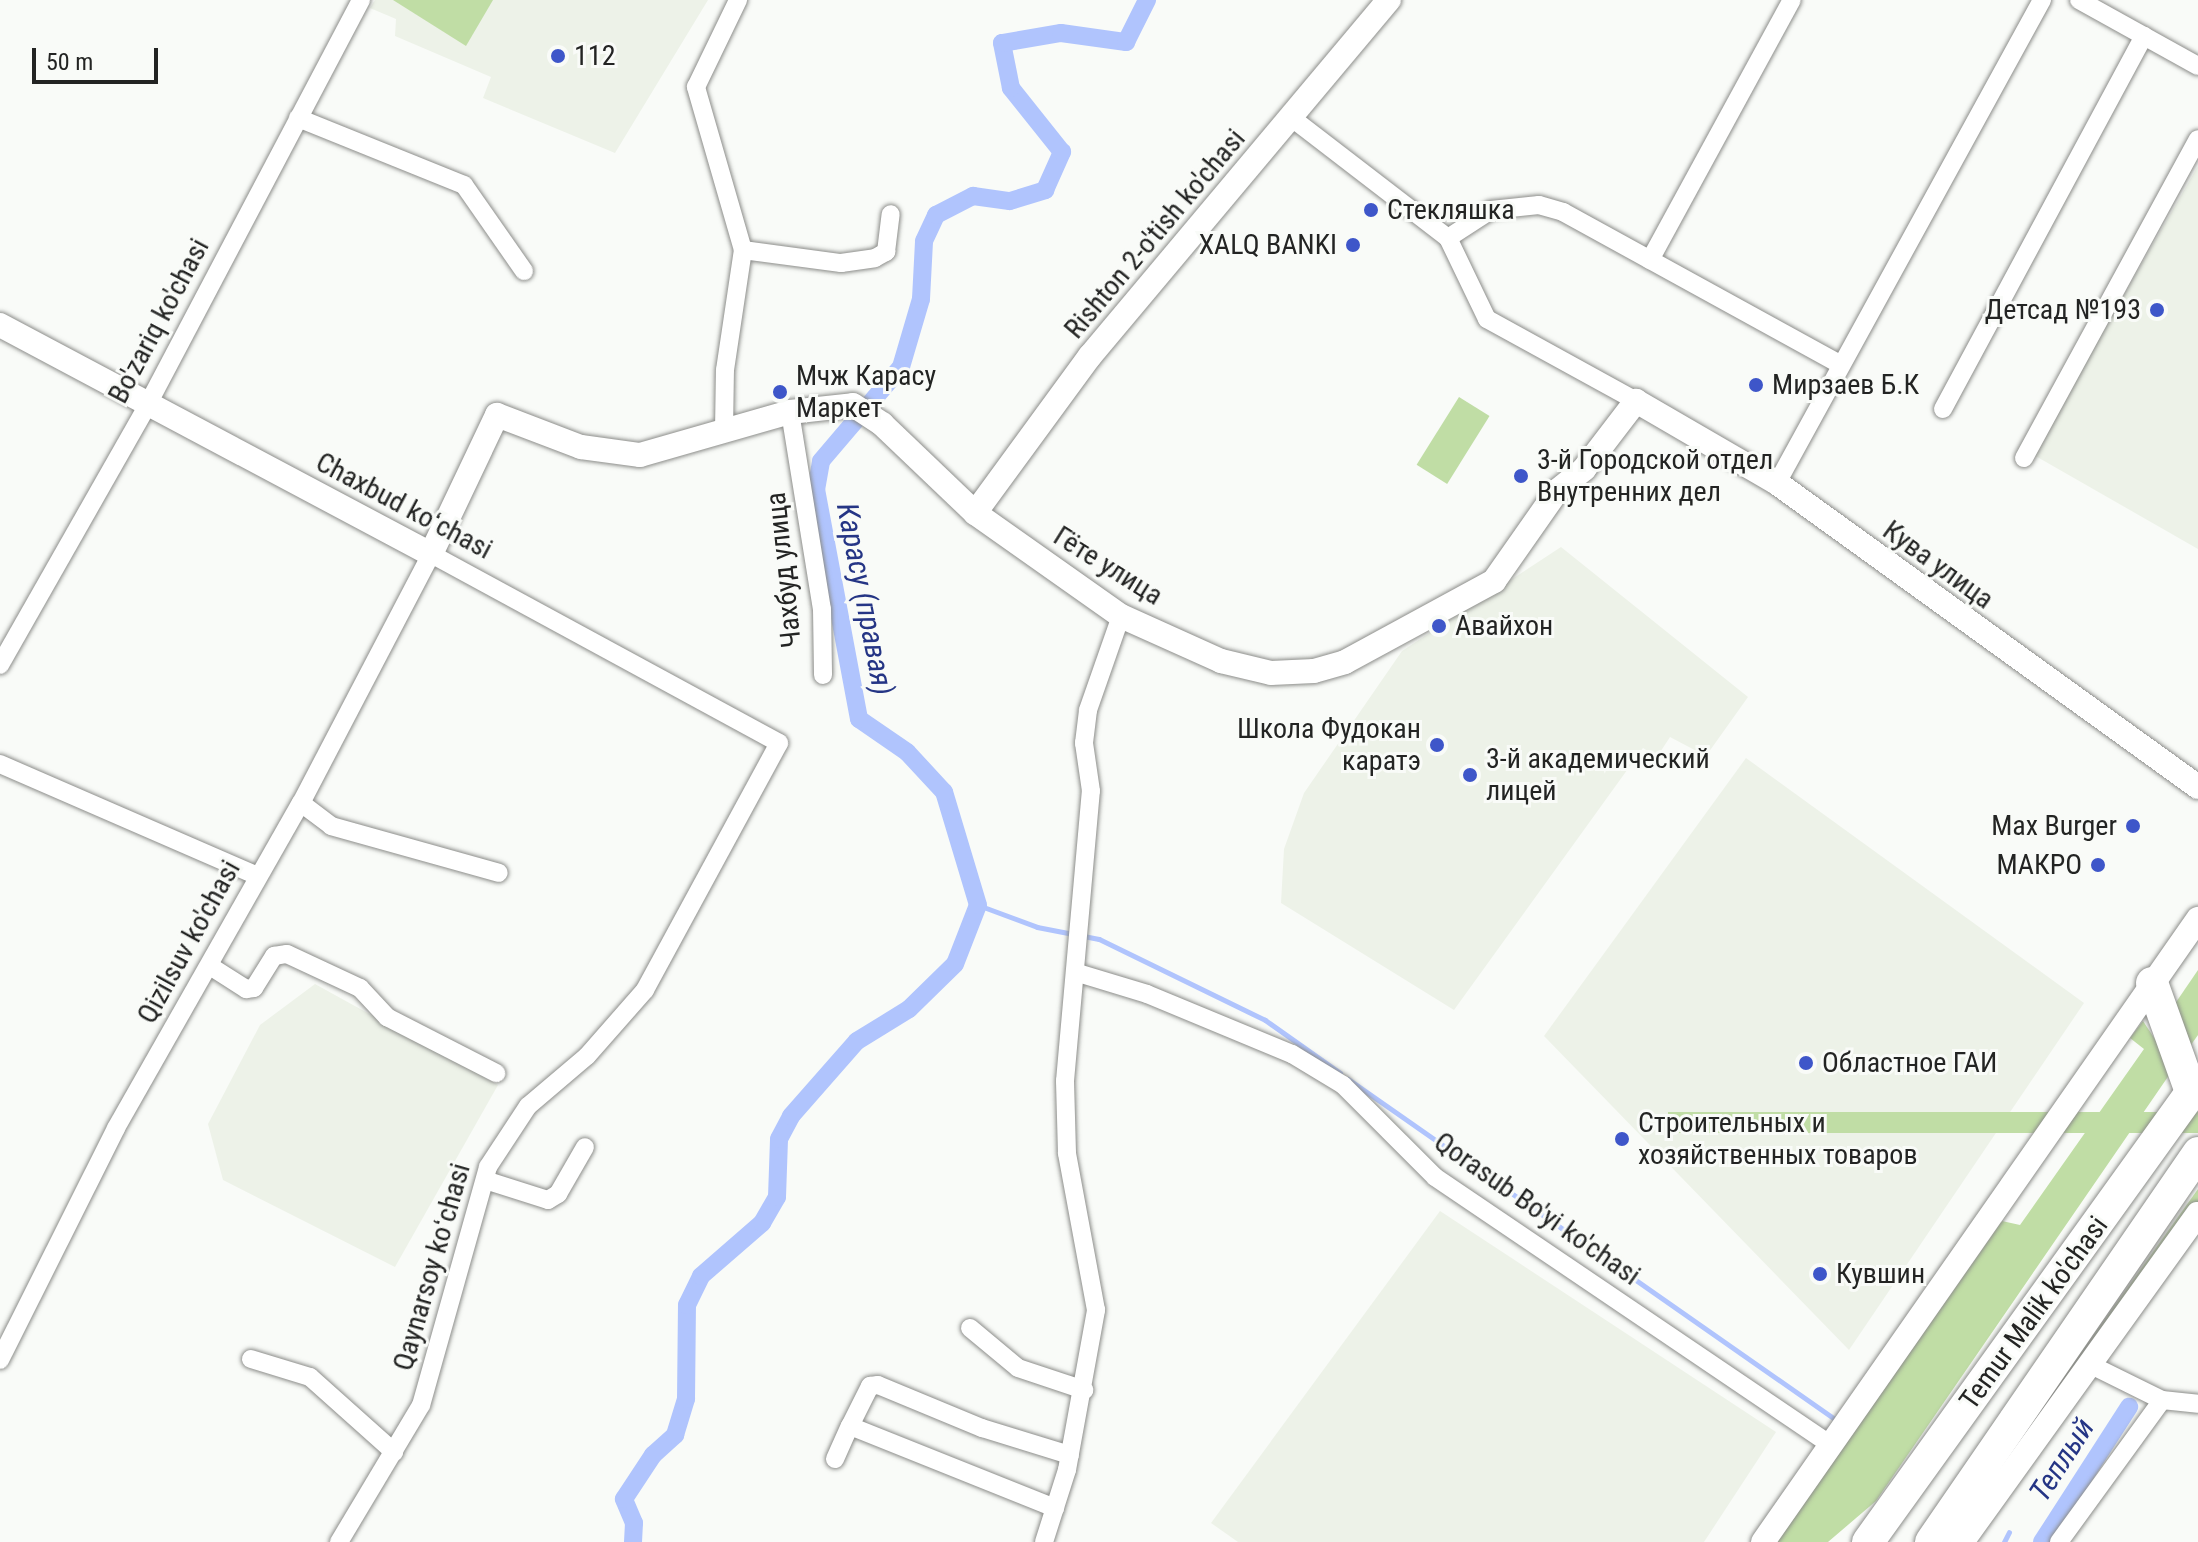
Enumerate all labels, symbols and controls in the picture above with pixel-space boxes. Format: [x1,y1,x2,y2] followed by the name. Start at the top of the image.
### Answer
[36,32,162,82] scale bar
[574,39,615,73] place label: 112
[549,47,567,65] marker: 112
[46,48,93,76] text: 50 m
[1058,123,1252,345] street label: Rishton 2-o'tish ko'chasi
[1387,193,1515,227] place label: Стекляшка
[1362,201,1380,219] marker: Стекляшка
[1199,228,1337,262] place label: XALQ BANKI
[102,233,216,409] street label: Bo'zariq ko'chasi
[1344,236,1362,254] marker: XALQ BANKI
[1985,293,2141,327] place label: Детсад №193
[2148,301,2166,319] marker: Детсад №193
[796,359,936,425] place label: Мчж Карасу Маркет
[1772,368,1919,402] place label: Мирзаев Б.К
[1747,376,1765,394] marker: Мирзаев Б.К
[771,383,789,401] marker: Мчж Карасу Маркет
[1537,443,1773,509] place label: 3-й Городской отдел Внутренних дел
[310,445,498,567] street label: Chaxbud koʻchasi
[1512,467,1530,485] marker: 3-й Городской отдел Внутренних дел
[759,491,809,649] street label: Чахбуд улица
[829,500,901,698] water label: Карасу (правая)
[1876,514,2000,616] street label: Кува улица
[1047,519,1169,613] street label: Гёте улица
[1455,609,1553,643] place label: Авайхон
[1430,617,1448,635] marker: Авайхон
[1237,712,1421,778] place label: Школа Фудокан каратэ
[1428,736,1446,754] marker: Школа Фудокан каратэ
[1486,742,1710,808] place label: 3-й академический лицей
[1461,766,1479,784] marker: 3-й академический лицей
[1991,809,2117,843] place label: Max Burger
[2124,817,2142,835] marker: Max Burger
[1996,848,2082,882] place label: МАКРО
[130,855,248,1029] street label: Qizilsuv ko'chasi
[2089,856,2107,874] marker: МАКРО
[1822,1046,1997,1080] place label: Областное ГАИ
[1797,1054,1815,1072] marker: Областное ГАИ
[1638,1106,1918,1172] place label: Строительных и хозяйственных товаров
[1428,1125,1646,1293] street label: Qorasub Bo'yi ko'chasi
[1613,1130,1631,1148] marker: Строительных и хозяйственных товаров
[386,1160,478,1374] street label: Qaynarsoy koʻchasi
[1953,1210,2115,1416] street label: Temur Malik ko'chasi
[1836,1257,1925,1291] place label: Кувшин
[1811,1265,1829,1283] marker: Кувшин
[2022,1412,2102,1508] water label: Теплый

